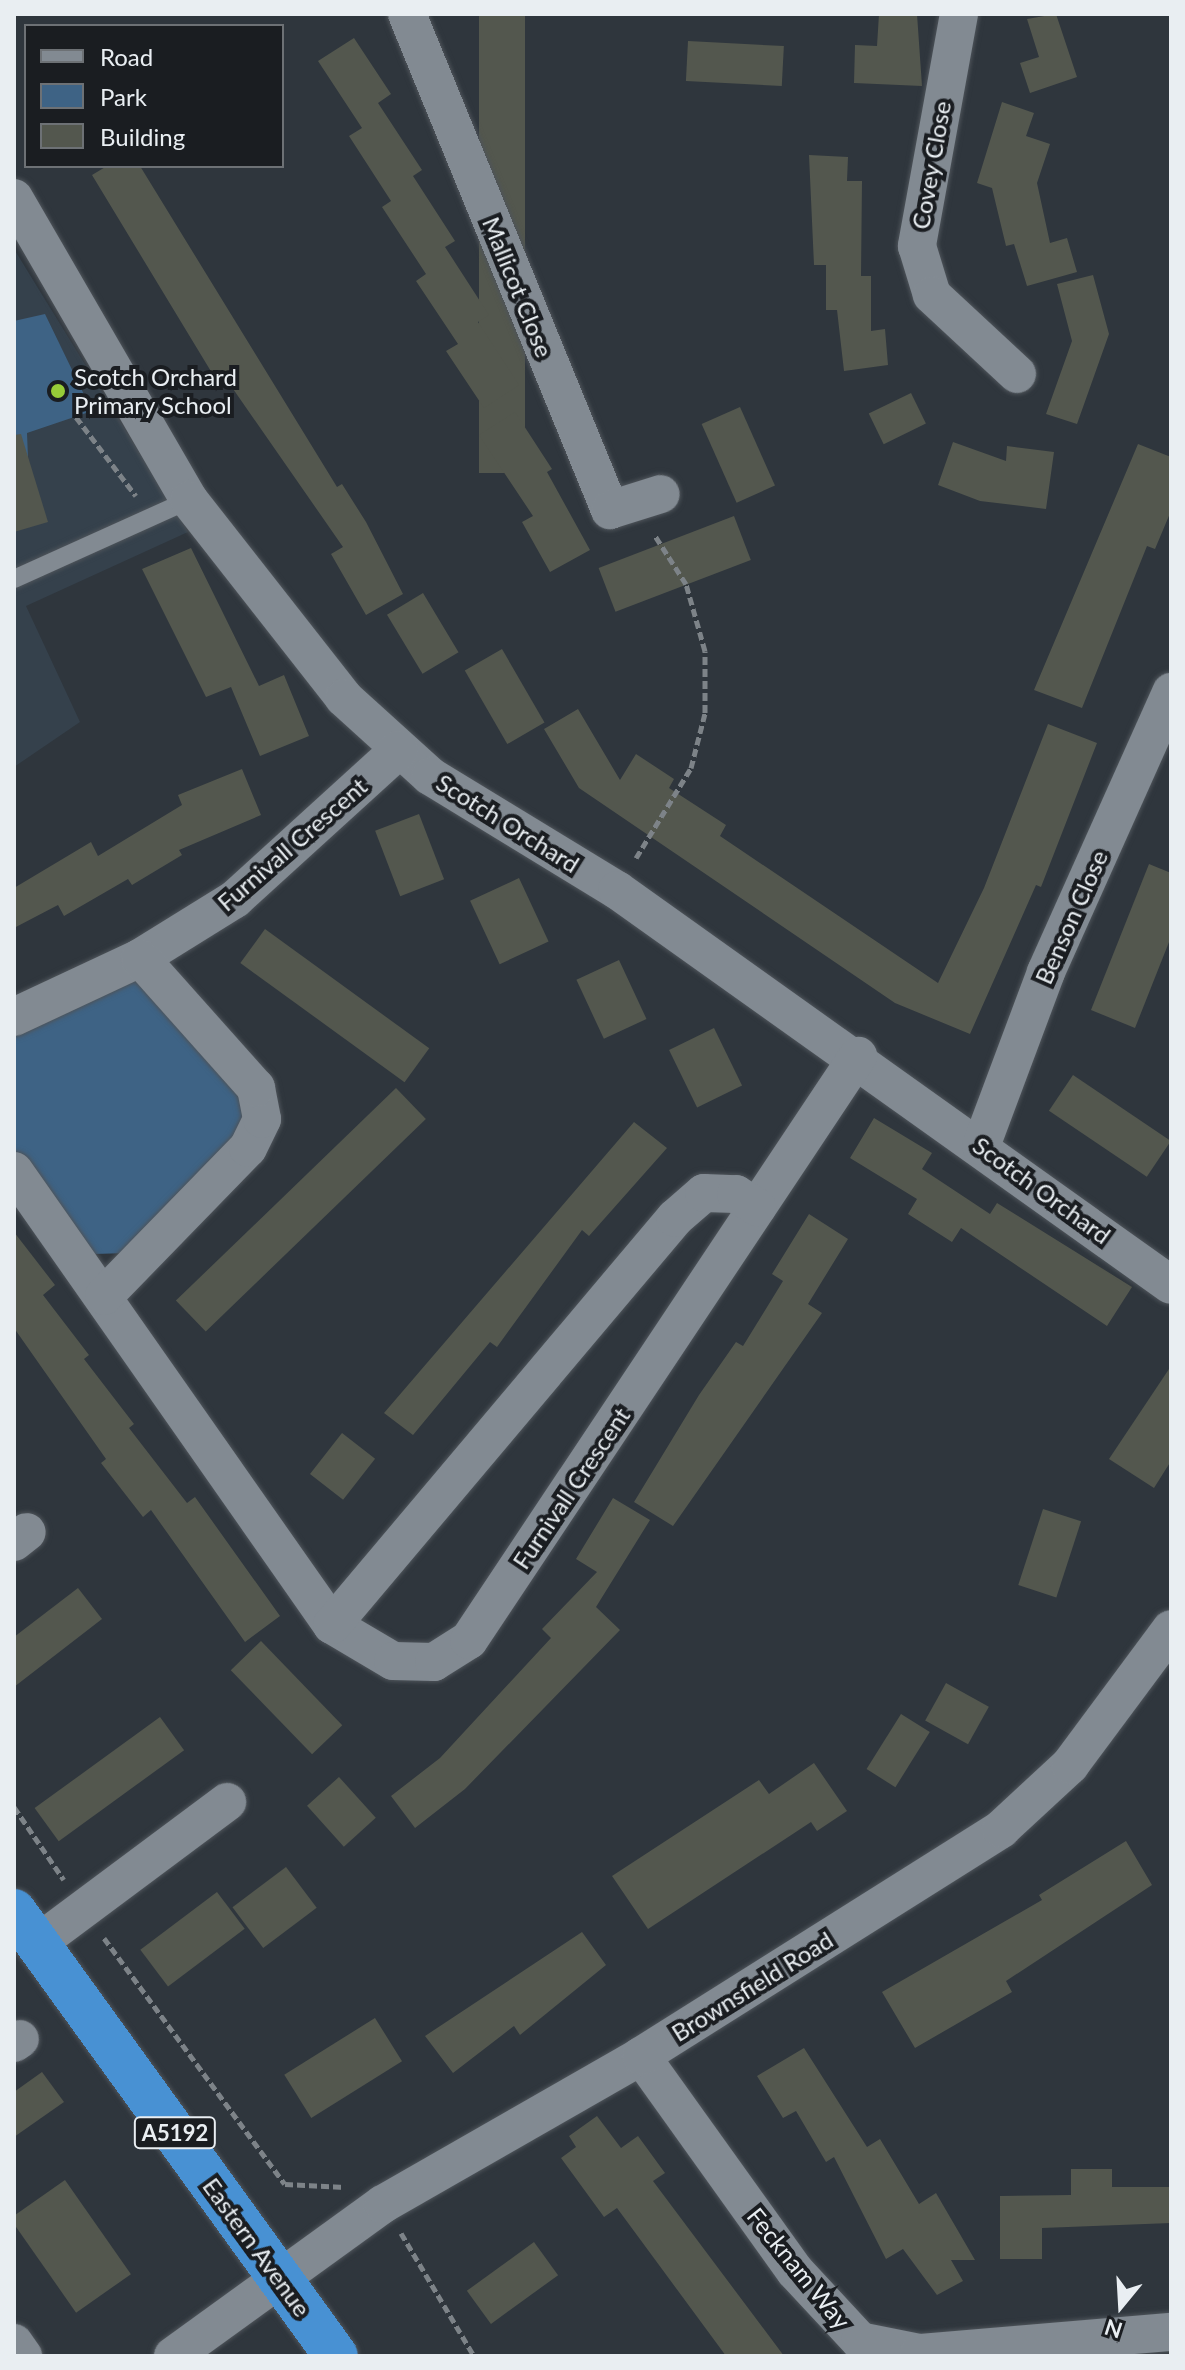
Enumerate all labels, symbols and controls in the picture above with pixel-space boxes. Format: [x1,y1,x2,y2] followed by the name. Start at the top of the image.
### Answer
[24,24,284,168] legend
[100,42,153,71] text: Road
[100,82,147,111] text: Park
[906,98,956,232] street label: Covey Close
[100,122,185,151] text: Building
[477,213,559,361] street label: Mallicot Close
[74,363,237,419] place label: Scotch Orchard Primary School
[49,382,67,400] marker: Scotch Orchard Primary School
[431,768,585,878] street label: Scotch Orchard
[211,771,373,917] street label: Furnivall Crescent
[1029,846,1113,988] street label: Benson Close
[968,1130,1116,1250] street label: Scotch Orchard
[506,1402,636,1574] street label: Furnivall Crescent
[666,1925,838,2047] street label: Brownsfield Road
[133,2115,217,2151] road number: A5192
[197,2172,317,2322] street label: Eastern Avenue
[741,2202,857,2334] street label: Fecknam Way
[1081,2266,1161,2346] north arrow
[1101,2314,1126,2345] text: N

